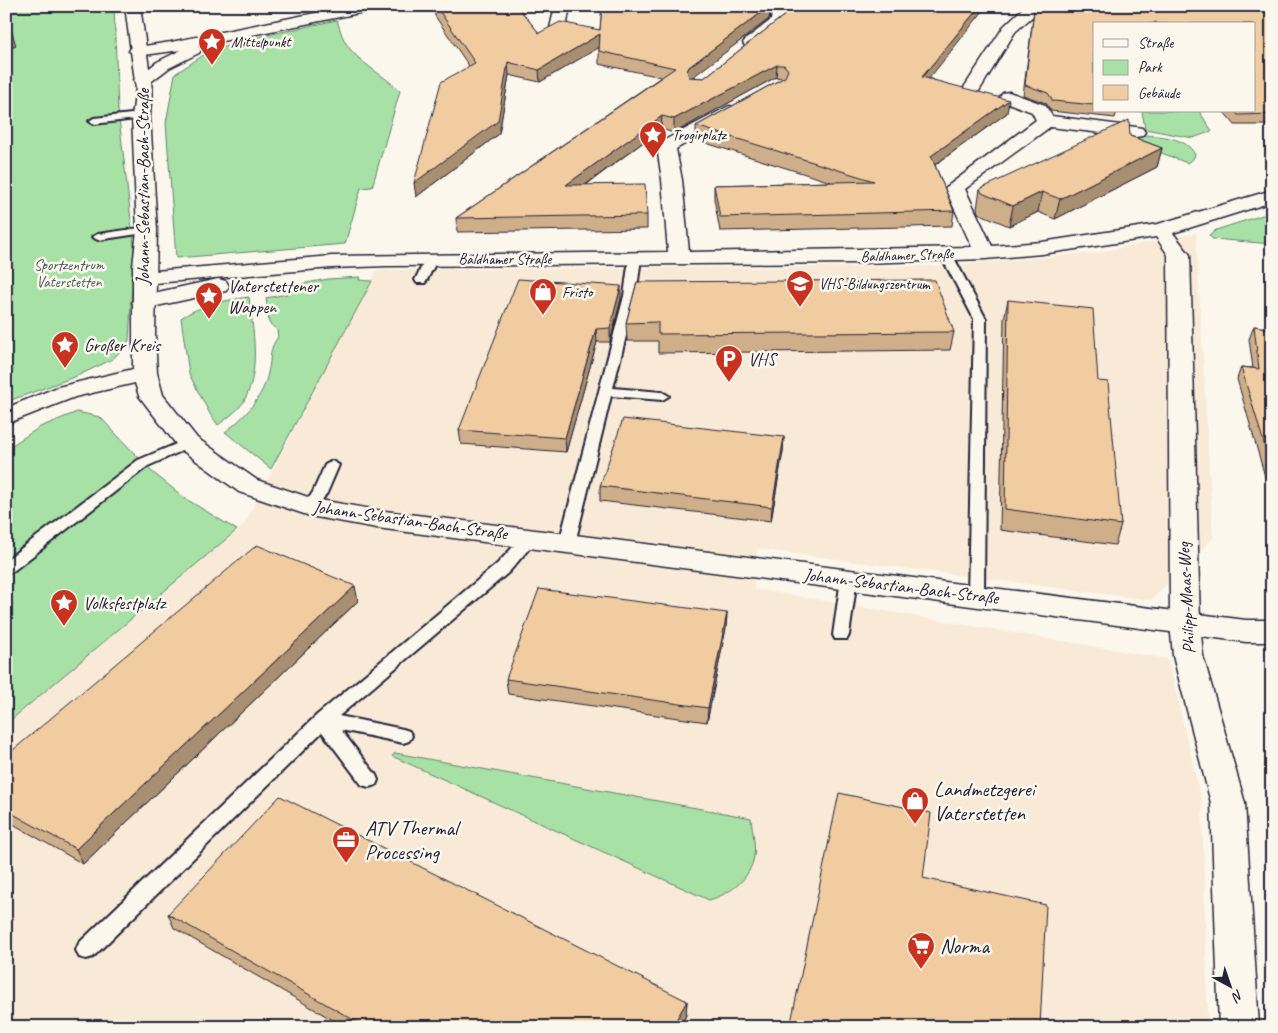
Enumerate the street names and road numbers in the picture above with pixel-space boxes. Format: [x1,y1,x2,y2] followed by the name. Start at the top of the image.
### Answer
[132,88,154,286] street label: Johann-Sebastian-Bach-Straße
[860,244,955,267] street label: Baldhamer Straße
[459,250,553,269] street label: Baldhamer Straße
[310,495,510,545] street label: Johann-Sebastian-Bach-Straße
[1172,540,1200,654] street label: Philipp-Maas-Weg
[801,563,1001,609] street label: Johann-Sebastian-Bach-Straße

